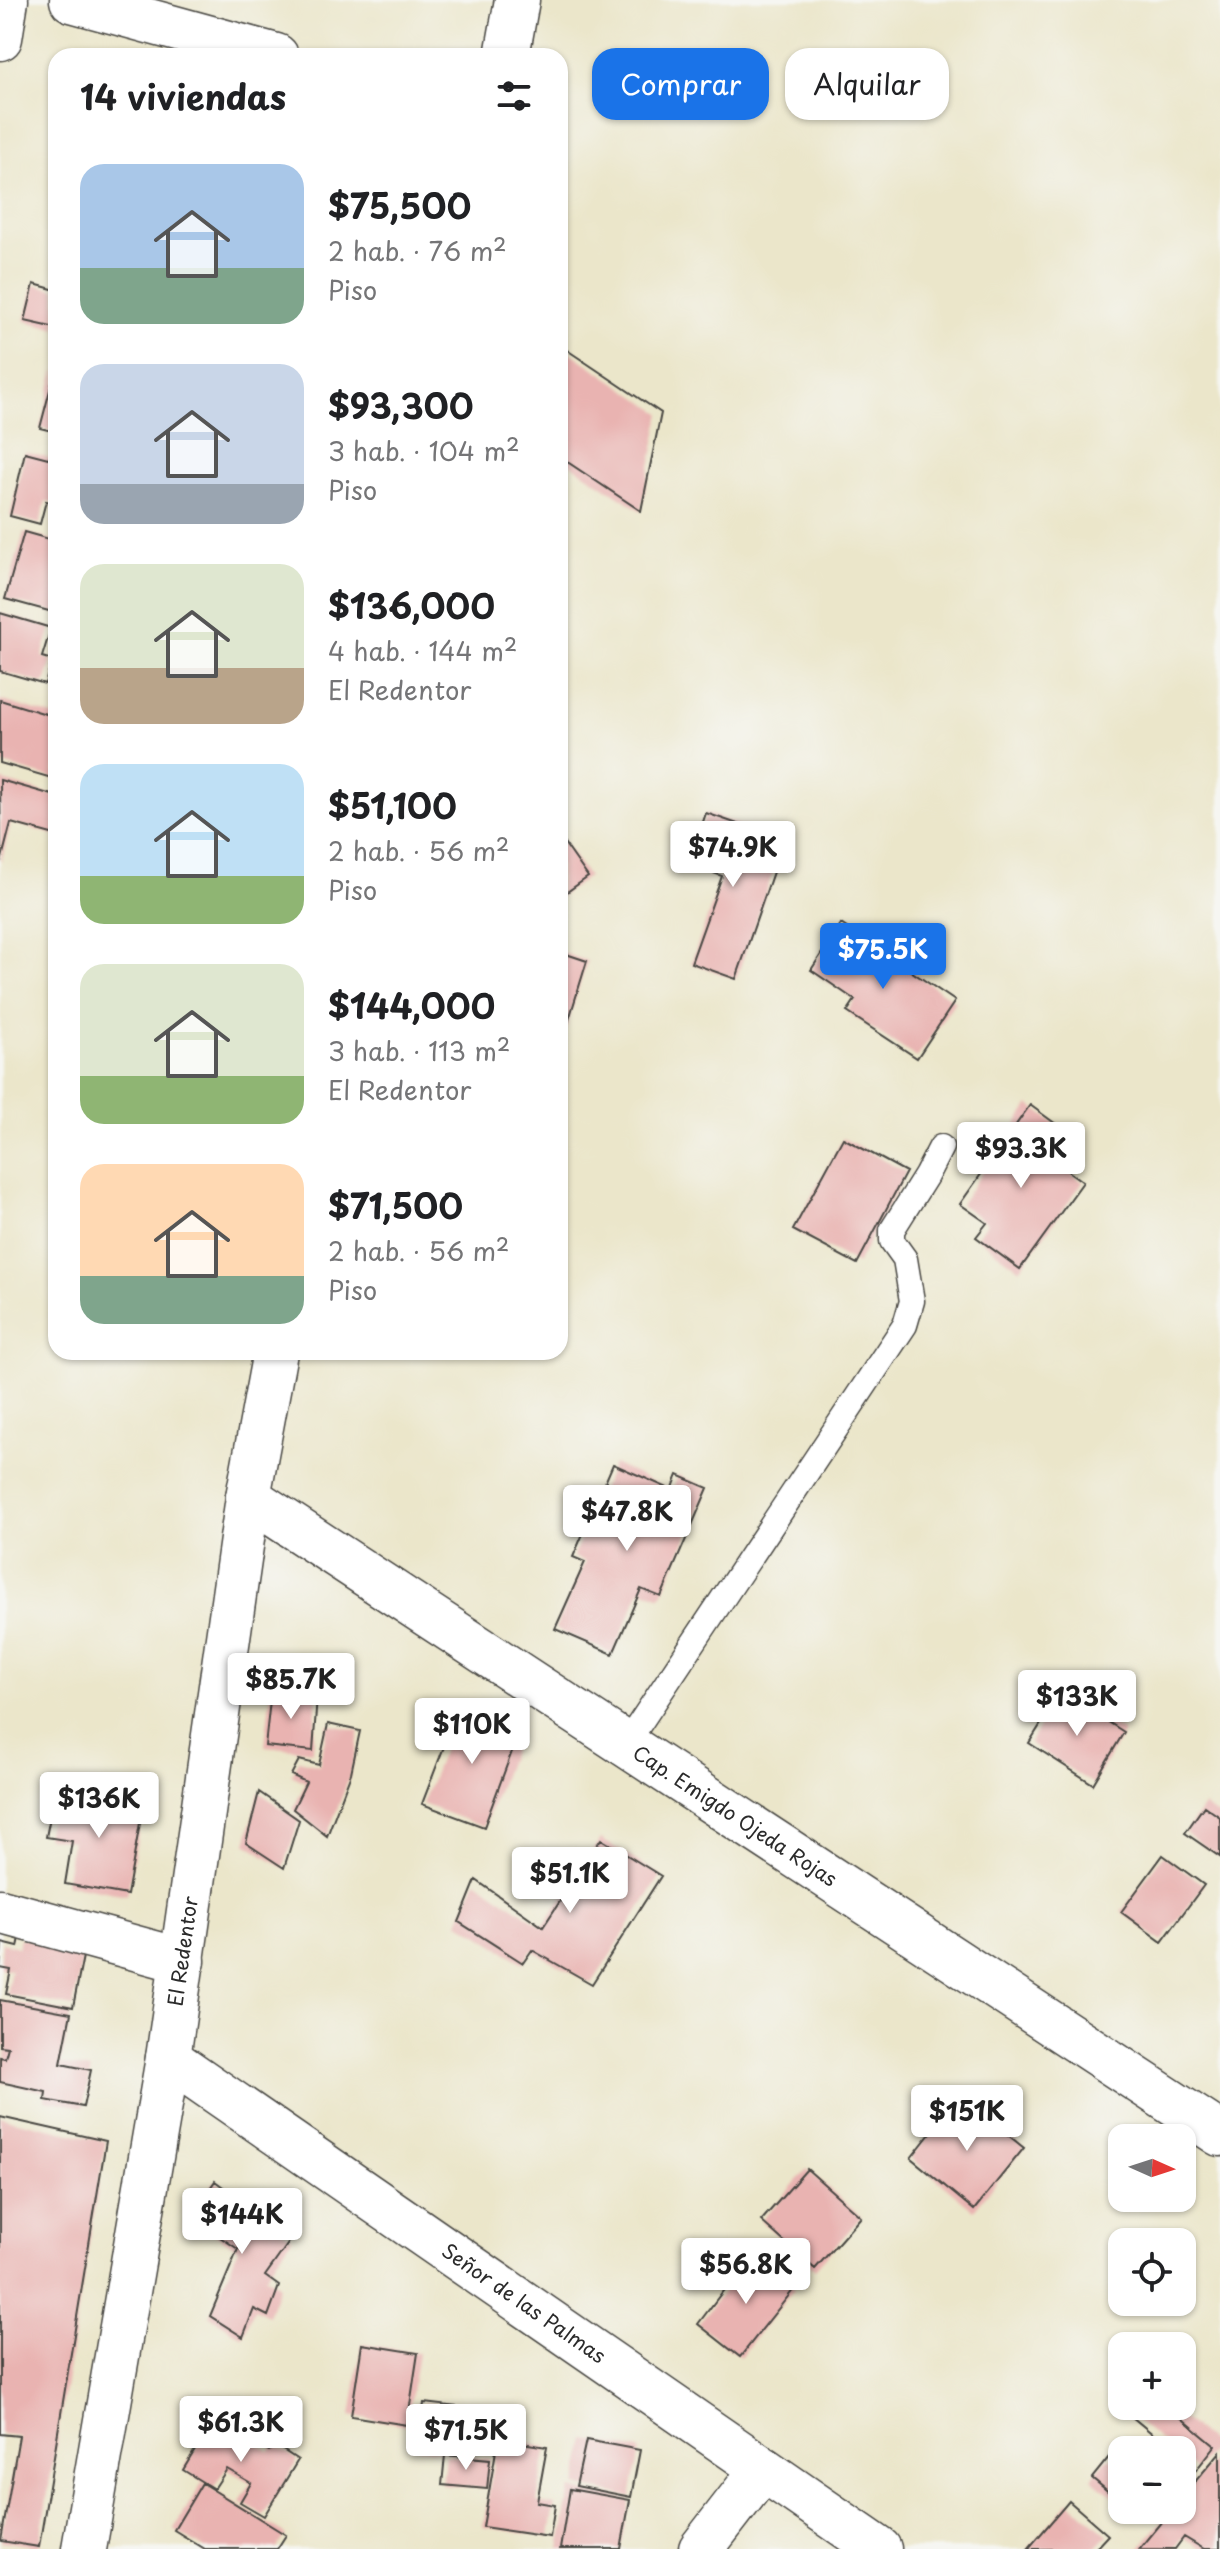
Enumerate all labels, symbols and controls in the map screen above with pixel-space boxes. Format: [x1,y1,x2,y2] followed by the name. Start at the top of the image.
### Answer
[592,48,769,120] chip: Comprar
[785,48,949,120] chip: Alquilar
[80,70,286,122] text: 14 viviendas
[492,74,536,118] icon: filters
[328,179,471,231] text: $75,500
[144,196,240,292] icon: home
[328,231,507,270] text: 2 hab. · 76 m²
[328,270,377,309] text: Piso
[328,379,474,431] text: $93,300
[144,396,240,492] icon: home
[328,431,520,470] text: 3 hab. · 104 m²
[328,470,377,509] text: Piso
[328,579,495,631] text: $136,000
[144,596,240,692] icon: home
[328,631,517,670] text: 4 hab. · 144 m²
[328,670,471,709] text: El Redentor
[328,779,457,831] text: $51,100
[144,796,240,892] icon: home
[668,821,798,889] pin: $74.9K
[688,827,778,866] text: $74.9K
[328,831,510,870] text: 2 hab. · 56 m²
[328,870,377,909] text: Piso
[818,923,948,991] pin: $75.5K
[838,929,928,968] text: $75.5K
[328,979,495,1031] text: $144,000
[144,996,240,1092] icon: home
[328,1031,510,1070] text: 3 hab. · 113 m²
[328,1070,471,1109] text: El Redentor
[956,1122,1086,1190] pin: $93.3K
[975,1128,1067,1167] text: $93.3K
[328,1179,463,1231] text: $71,500
[144,1196,240,1292] icon: home
[328,1231,510,1270] text: 2 hab. · 56 m²
[328,1270,377,1309] text: Piso
[562,1485,692,1553] pin: $47.8K
[581,1491,673,1530] text: $47.8K
[226,1653,356,1721] pin: $85.7K
[246,1659,336,1698] text: $85.7K
[1021,1670,1133,1738] pin: $133K
[1036,1676,1118,1715] text: $133K
[416,1698,528,1766] pin: $110K
[433,1704,511,1743] text: $110K
[627,1737,843,1893] street label: Cap. Emigdo Ojeda Rojas
[43,1772,155,1840] pin: $136K
[58,1778,140,1817] text: $136K
[505,1847,635,1915] pin: $51.1K
[530,1853,610,1892] text: $51.1K
[160,1894,205,2008] street label: El Redentor
[911,2085,1023,2153] pin: $151K
[929,2091,1005,2130] text: $151K
[1108,2124,1196,2212] north arrow
[1108,2124,1196,2524] map controls
[186,2188,298,2256] pin: $144K
[200,2194,284,2233] text: $144K
[1108,2228,1196,2316] button: locate
[436,2235,612,2370] street label: Señor de las Palmas
[681,2238,811,2306] pin: $56.8K
[699,2244,793,2283] text: $56.8K
[1108,2332,1196,2420] button: +
[176,2396,306,2464] pin: $61.3K
[198,2402,284,2441] text: $61.3K
[401,2404,531,2472] pin: $71.5K
[424,2410,508,2449] text: $71.5K
[1108,2436,1196,2524] button: −

